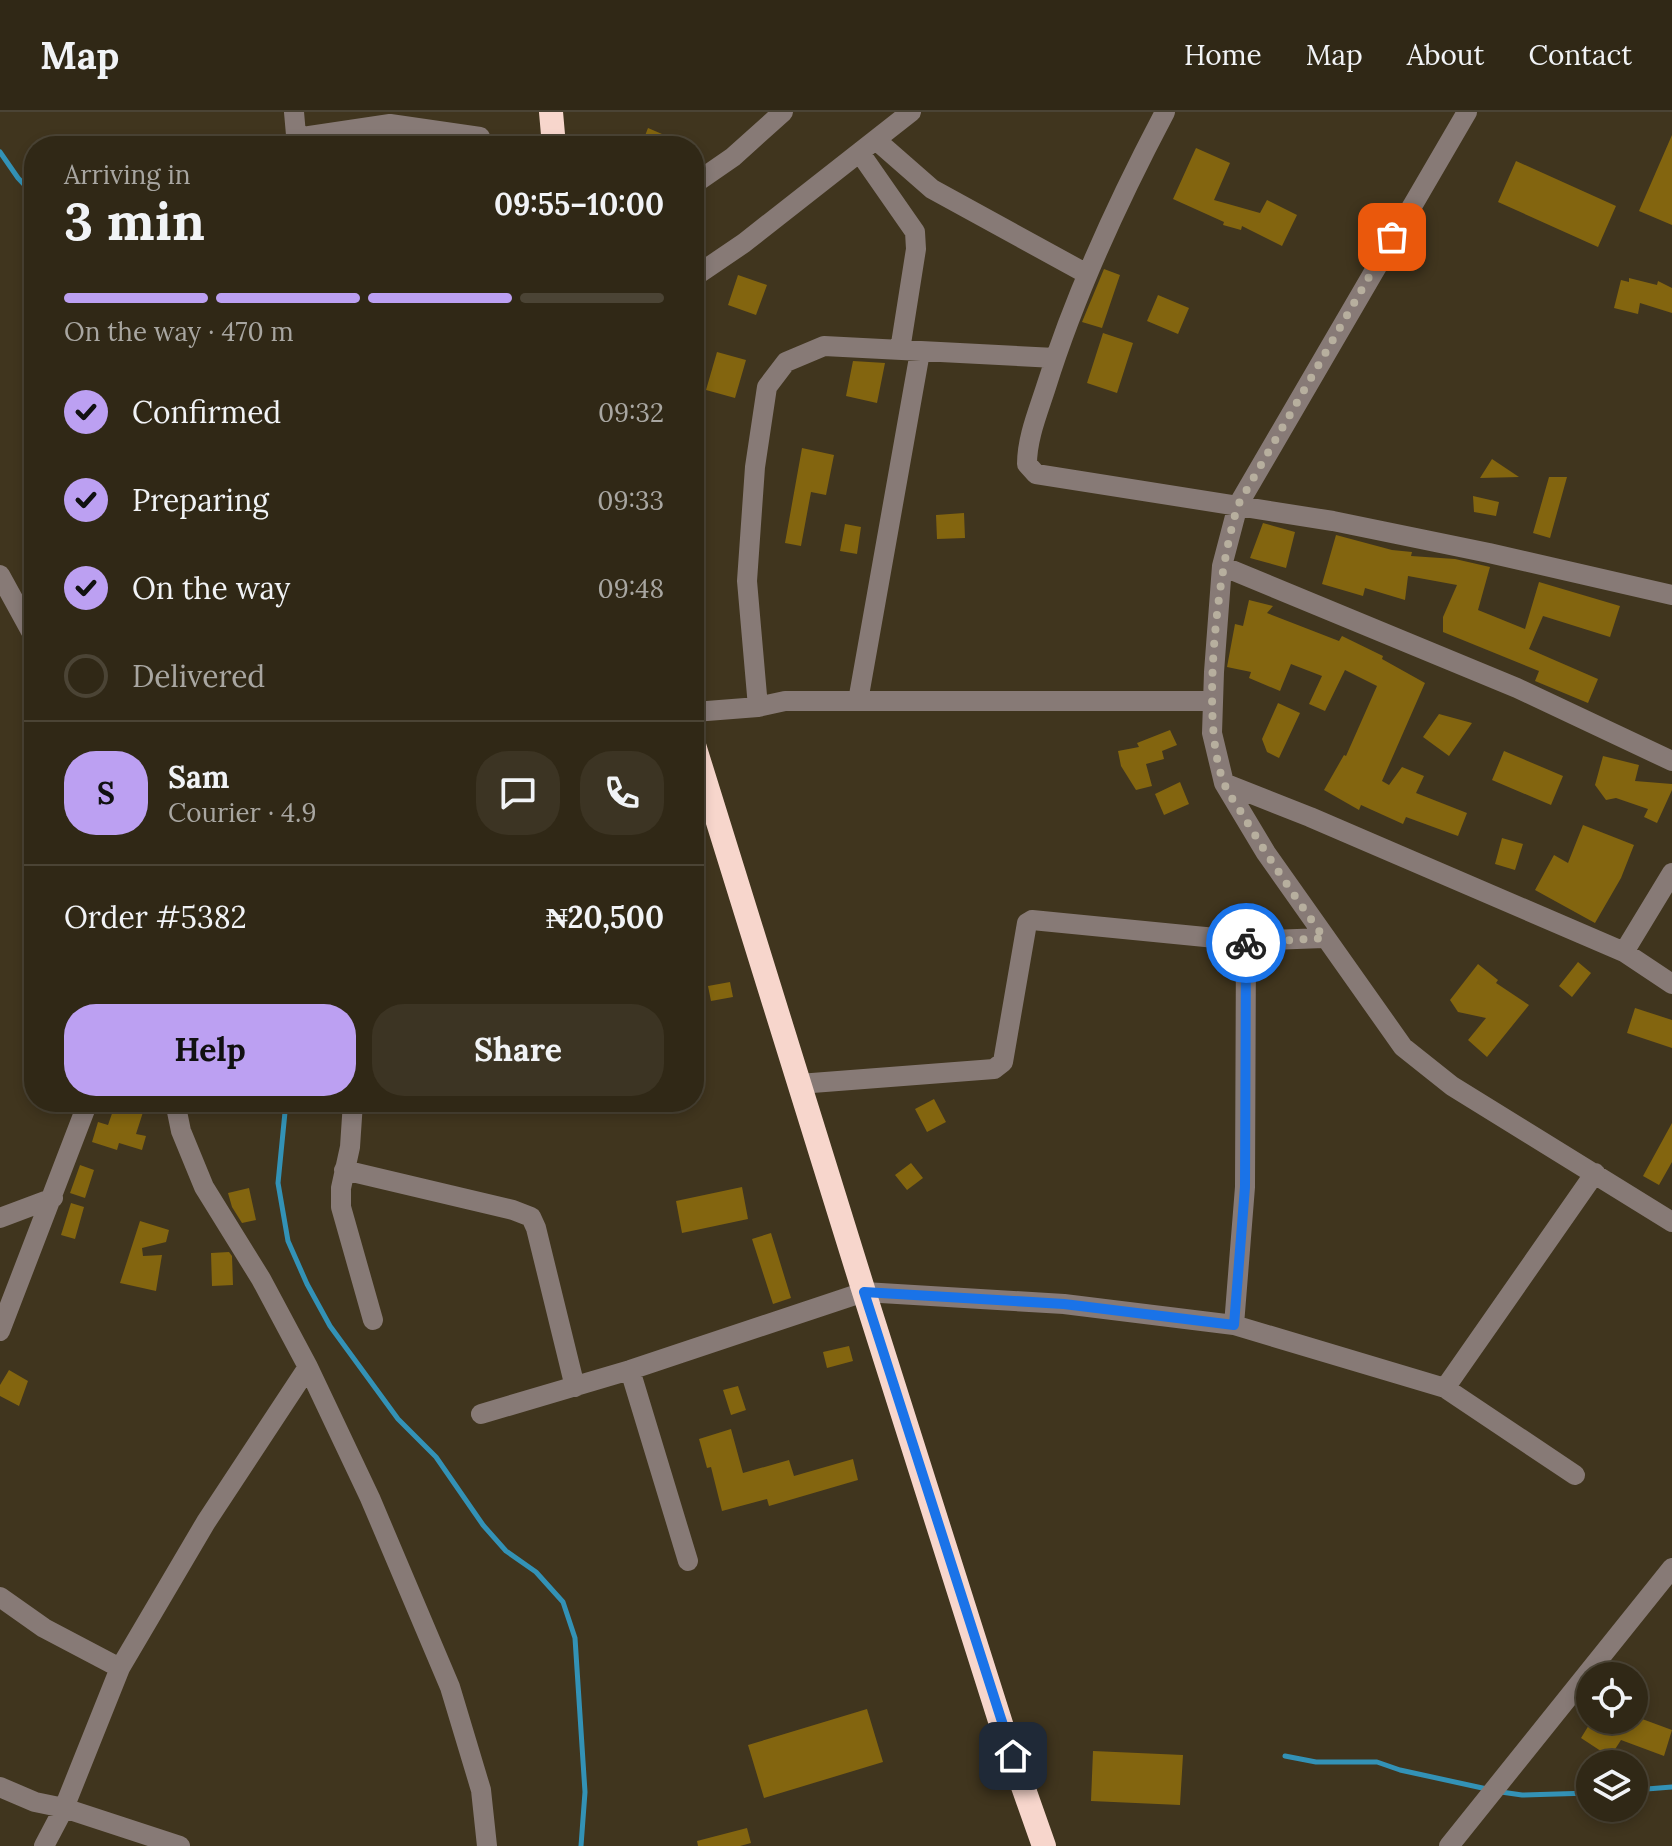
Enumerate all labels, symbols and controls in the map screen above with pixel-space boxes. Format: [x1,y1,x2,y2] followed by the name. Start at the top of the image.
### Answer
[40,31,119,79] text: Map
[1184,37,1262,73] text: Home
[1306,37,1363,73] text: Map
[1407,37,1484,73] text: About
[1528,37,1632,73] text: Contact
[64,158,191,191] text: Arriving in
[494,185,664,223] text: 09:55–10:00
[64,188,205,254] text: 3 min
[1358,203,1426,271] pin
[1370,215,1414,259] icon: bag
[64,315,294,348] text: On the way · 470 m
[64,390,108,434] icon: check
[132,393,281,431] text: Confirmed
[598,396,664,429] text: 09:32
[64,478,108,522] icon: check
[132,481,269,519] text: Preparing
[597,484,664,517] text: 09:33
[64,566,108,610] icon: check
[132,569,290,607] text: On the way
[598,572,664,605] text: 09:48
[132,657,265,695] text: Delivered
[476,751,560,835] button: chat
[580,751,664,835] button: phone
[168,758,229,796] text: Sam
[97,774,115,812] text: S
[168,796,317,829] text: Courier · 4.9
[64,898,247,936] text: Order #5382
[546,898,664,936] text: ₦20,500
[1206,903,1286,983] courier
[1224,921,1268,965] icon: bike
[64,1004,356,1096] button: Help
[372,1004,664,1096] button: Share
[1576,1662,1648,1822] map controls
[1576,1662,1648,1734] button: locate
[979,1722,1047,1790] pin
[991,1734,1035,1778] icon: home
[1576,1750,1648,1822] button: layers

